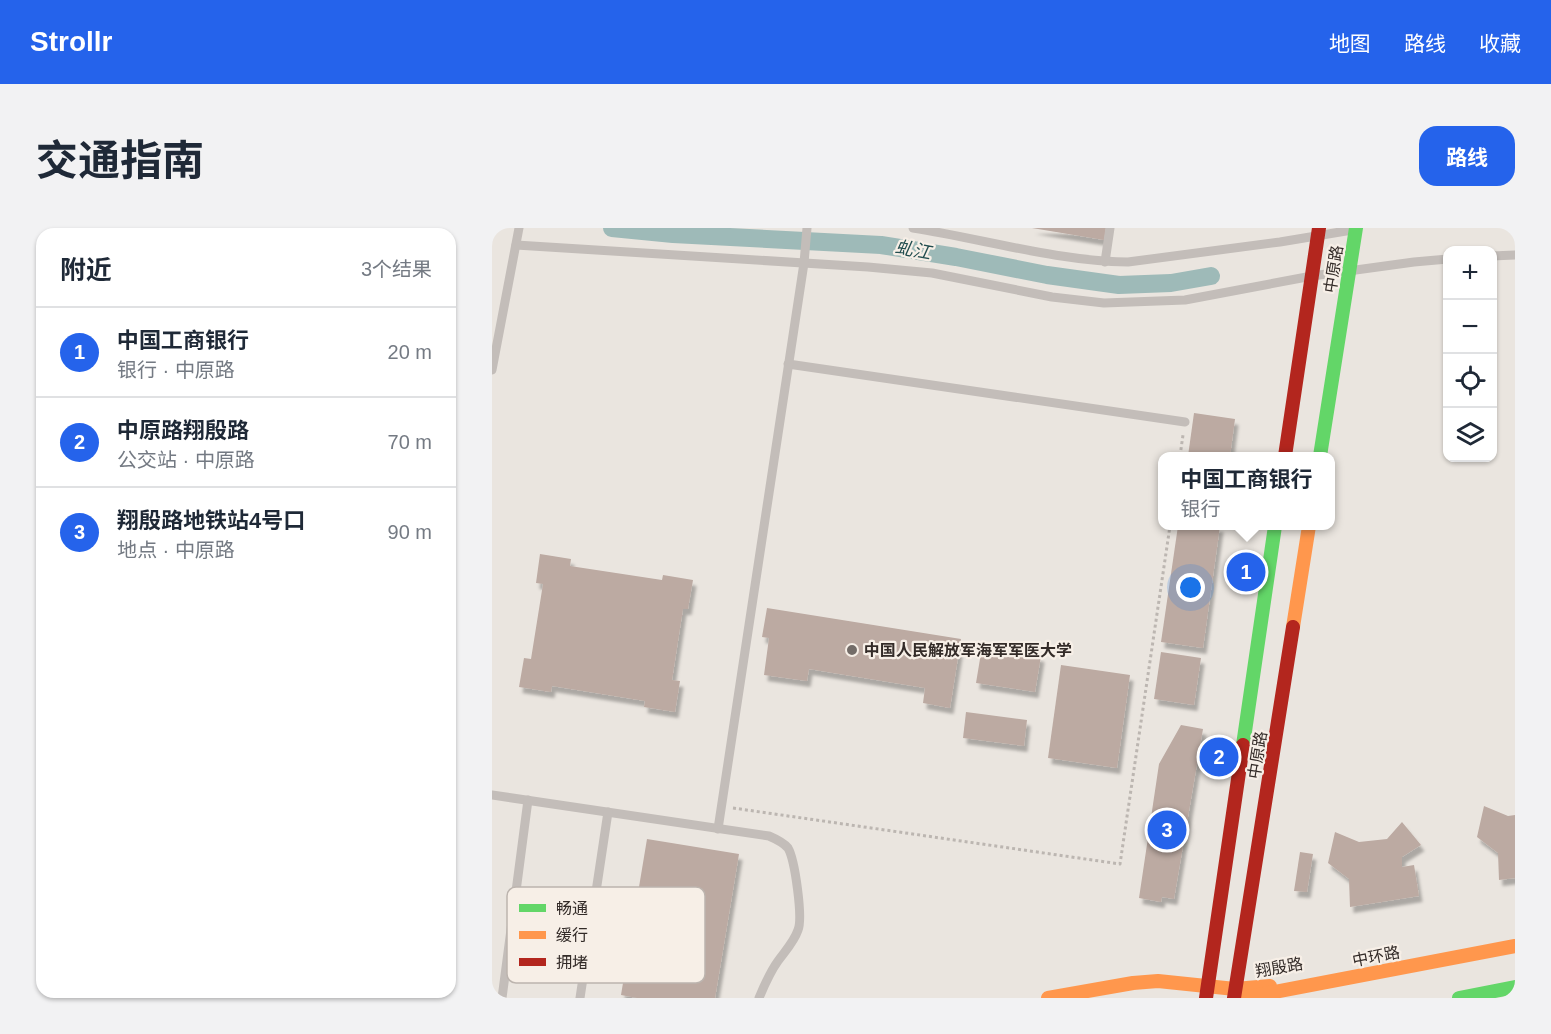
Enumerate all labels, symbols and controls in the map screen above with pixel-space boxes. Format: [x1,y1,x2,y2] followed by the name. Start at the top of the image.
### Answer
[30,26,112,57] text: Strollr
[1329,32,1371,55] text: 地图
[1404,32,1446,55] text: 路线
[1479,32,1521,55] text: 收藏
[1419,126,1515,186] button: 路线
[36,137,204,184] text: 交通指南
[894,237,934,263] water label: 虬江
[1321,244,1346,294] street label: 中原路
[1443,246,1497,462] map controls
[1443,246,1497,300] button: +
[60,255,112,285] text: 附近
[361,258,432,280] text: 3个结果
[1443,300,1497,354] button: −
[117,328,249,353] text: 中国工商银行
[74,341,85,363] text: 1
[388,341,432,363] text: 20 m
[1443,354,1497,408] button: locate
[117,359,235,381] text: 银行 · 中原路
[1443,408,1497,462] button: layers
[117,418,249,443] text: 中原路翔殷路
[74,431,85,453] text: 2
[388,431,432,453] text: 70 m
[117,449,255,471] text: 公交站 · 中原路
[1158,452,1335,530] popup
[1180,467,1313,492] text: 中国工商银行
[1180,498,1220,520] text: 银行
[117,508,305,533] text: 翔殷路地铁站4号口
[74,521,85,543] text: 3
[388,521,432,543] text: 90 m
[117,539,235,561] text: 地点 · 中原路
[1226,550,1266,594] pin: 1
[1176,573,1205,602] your location
[864,642,1072,659] place label: 中国人民解放军海军军医大学
[845,643,859,657] marker: 中国人民解放军海军军医大学
[1245,730,1270,780] street label: 中原路
[1200,734,1238,780] pin: 2
[1148,808,1186,852] pin: 3
[507,887,705,983] legend
[556,900,588,917] text: 畅通
[556,927,588,944] text: 缓行
[1351,944,1401,969] street label: 中环路
[556,954,588,971] text: 拥堵
[1254,955,1304,980] street label: 翔殷路

